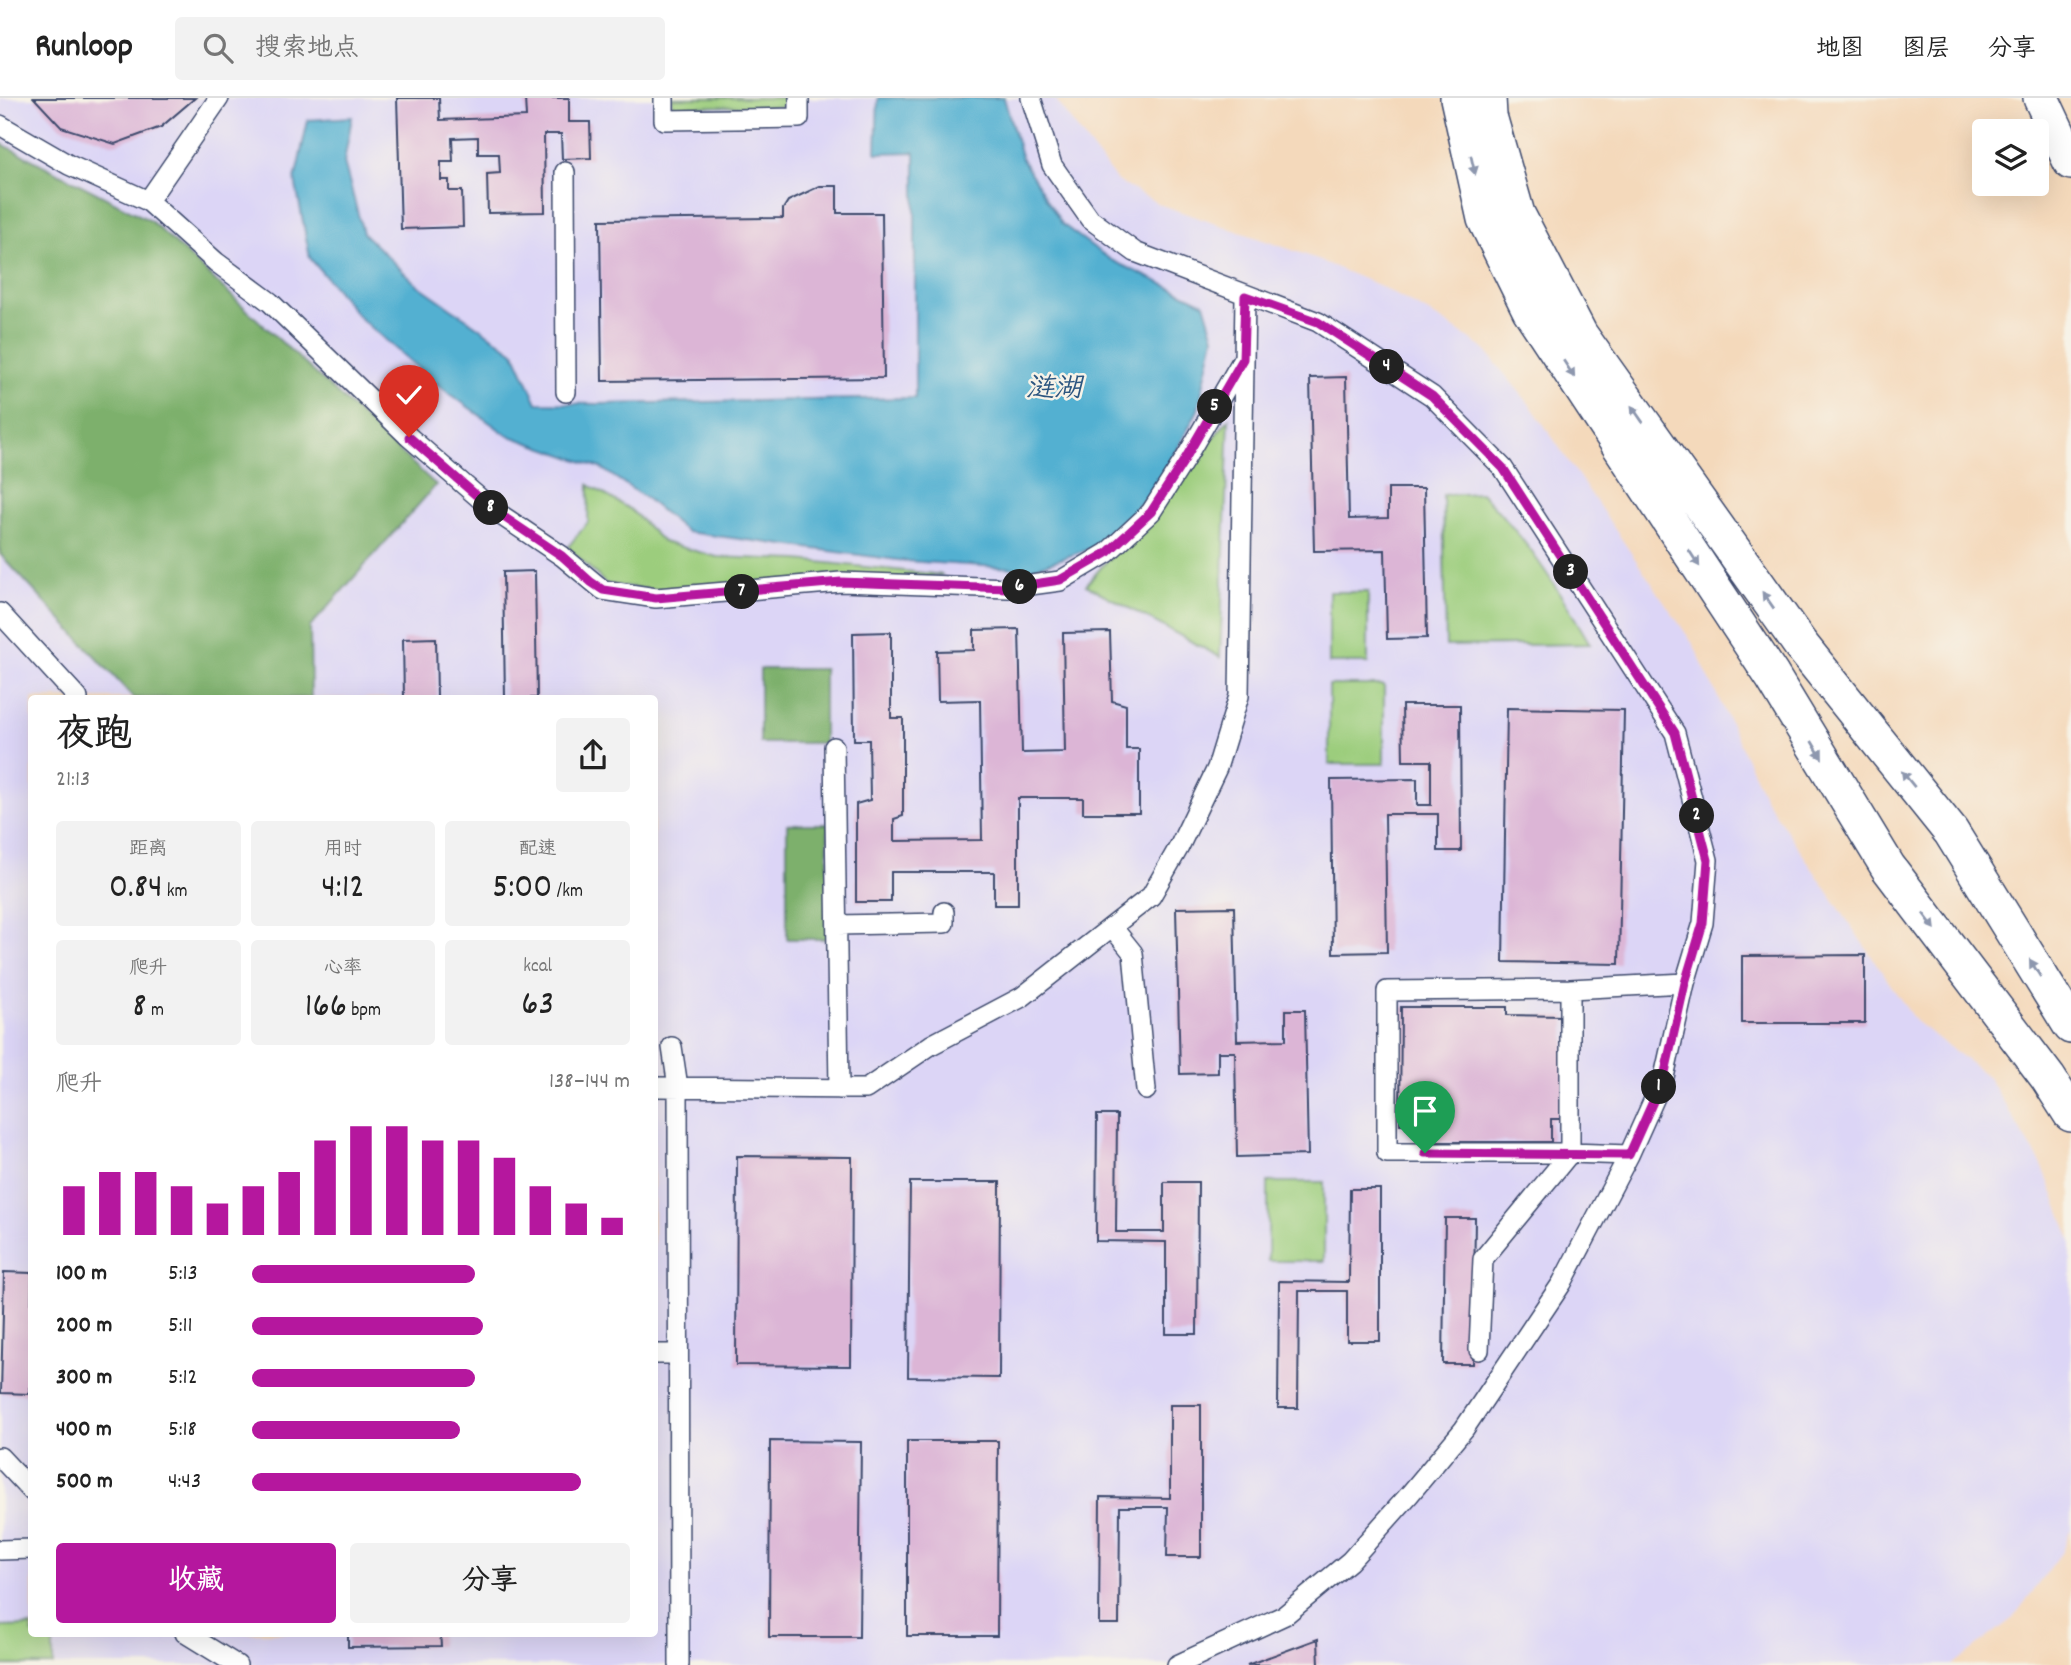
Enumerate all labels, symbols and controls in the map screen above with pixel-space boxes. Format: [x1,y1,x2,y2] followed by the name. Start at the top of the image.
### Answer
[175,17,665,80] search box
[35,25,133,72] text: Runloop
[199,29,237,67] icon: search
[255,31,359,68] text: 搜索地点
[1816,33,1864,67] text: 地图
[1902,33,1950,67] text: 图层
[1988,33,2036,67] text: 分享
[1972,119,2049,196] map controls
[1972,119,2049,196] button: layers
[1467,154,1478,176] one-way arrow
[1370,350,1404,384] pin: 4
[1383,353,1390,380] text: 4
[1562,359,1575,378] one-way arrow
[379,365,439,437] pin
[1026,371,1085,411] water label: 涟湖
[390,376,428,414] icon: check
[1198,390,1232,424] pin: 5
[1210,393,1219,420] text: 5
[1630,405,1644,423] one-way arrow
[474,490,508,526] pin: 8
[487,494,494,521] text: 8
[1687,549,1700,568] one-way arrow
[1554,554,1588,589] pin: 3
[1566,558,1575,585] text: 3
[1002,570,1038,604] pin: 6
[1015,573,1024,600] text: 6
[724,574,760,610] pin: 7
[738,578,745,605] text: 7
[1761,591,1775,609] one-way arrow
[56,710,132,765] text: 夜跑
[556,718,630,792] button: share
[1810,740,1823,759] one-way arrow
[56,764,90,797] text: 21:13
[1901,771,1916,789] one-way arrow
[1680,798,1714,834] pin: 2
[1692,802,1701,829] text: 2
[129,837,167,864] text: 距离
[324,837,362,864] text: 用时
[519,837,557,864] text: 配速
[109,864,162,914] text: 0.84
[321,864,365,914] text: 4:12
[492,864,552,914] text: 5:00
[162,879,188,906] text: km
[552,879,583,906] text: /km
[1922,912,1936,930] one-way arrow
[523,954,552,981] text: kcal
[129,956,167,983] text: 爬升
[324,956,362,983] text: 心率
[2029,958,2042,978] one-way arrow
[521,981,554,1031] text: 63
[133,983,147,1033] text: 8
[305,983,347,1033] text: 166
[147,998,164,1025] text: m
[347,998,381,1025] text: bpm
[549,1066,630,1099] text: 138–144 m
[56,1069,102,1102] text: 爬升
[1642,1070,1676,1104] pin: 1
[1656,1073,1661,1100] text: 1
[1395,1081,1455,1153] pin
[1406,1092,1444,1130] icon: arrive
[56,1258,107,1291] text: 100 m
[168,1258,198,1291] text: 5:13
[56,1310,112,1343] text: 200 m
[168,1310,193,1343] text: 5:11
[56,1362,112,1395] text: 300 m
[168,1362,198,1395] text: 5:12
[56,1414,112,1447] text: 400 m
[168,1414,197,1447] text: 5:18
[56,1466,113,1499] text: 500 m
[168,1466,201,1499] text: 4:43
[56,1543,336,1623] button: 收藏
[350,1543,630,1623] button: 分享

